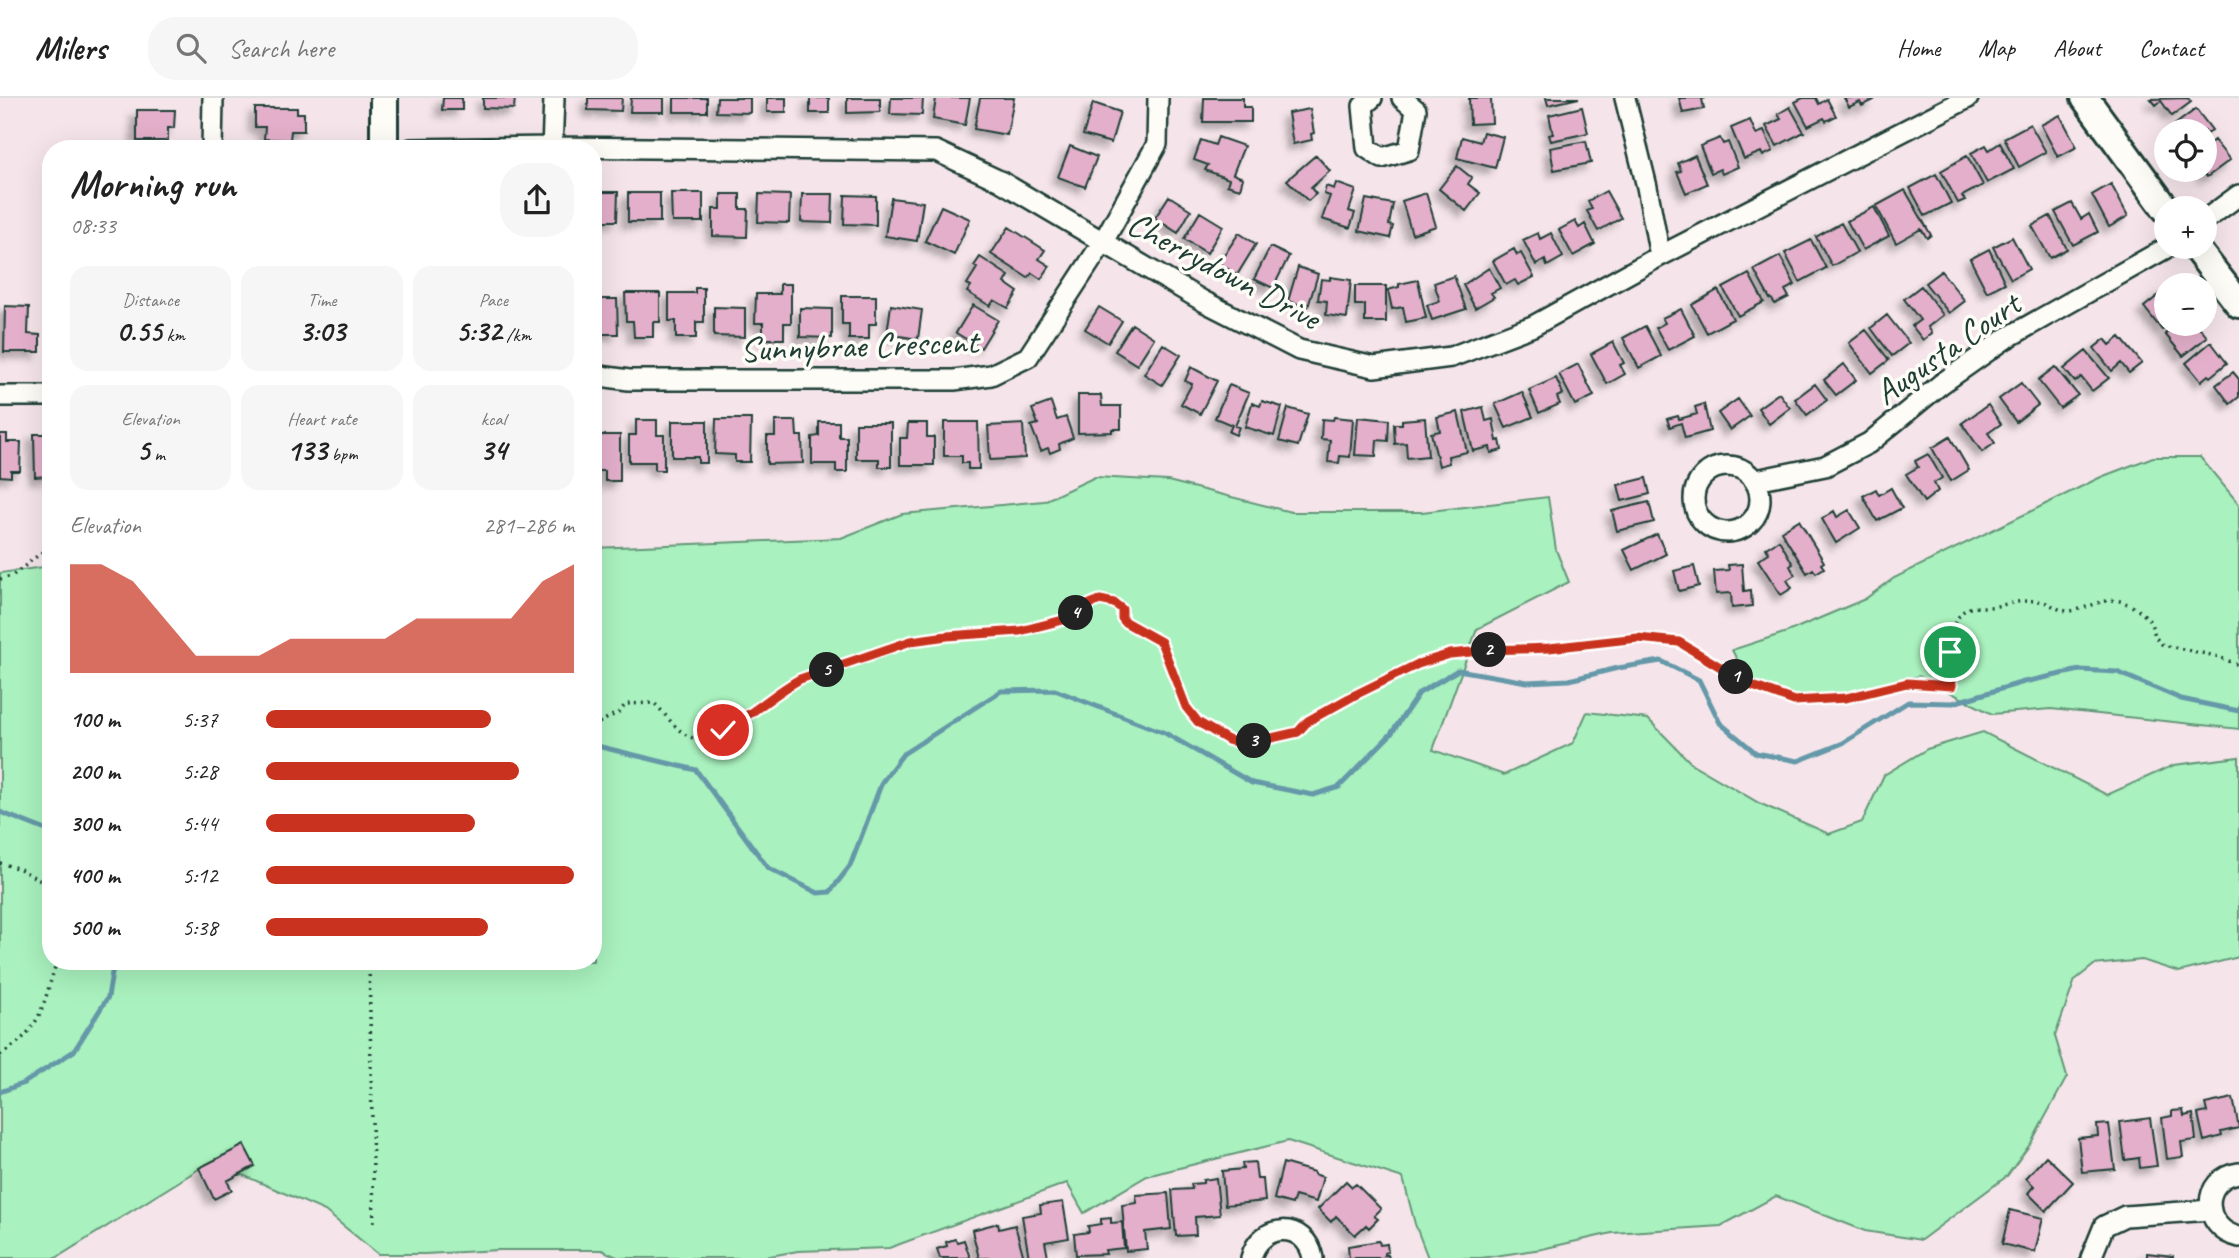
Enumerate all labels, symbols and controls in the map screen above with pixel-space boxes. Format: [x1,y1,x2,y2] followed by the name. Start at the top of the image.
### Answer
[148,17,638,80] search box
[35,27,106,69] text: Milers
[172,29,210,67] icon: search
[228,32,334,65] text: Search here
[1897,33,1940,63] text: Home
[1978,33,2015,63] text: Map
[2053,33,2101,63] text: About
[2139,33,2204,63] text: Contact
[2154,119,2217,336] map controls
[2154,119,2217,182] button: locate
[70,161,236,208] text: Morning run
[500,163,574,237] button: share
[2154,196,2217,259] button: +
[1120,201,1330,341] street label: Cherrydown Drive
[70,211,116,240] text: 08:33
[2154,273,2217,336] button: −
[1866,280,2032,415] street label: Augusta Court
[122,288,179,312] text: Distance
[307,288,337,312] text: Time
[479,288,508,312] text: Pace
[116,312,162,350] text: 0.55
[299,312,345,350] text: 3:03
[456,312,502,350] text: 5:32
[739,319,982,372] street label: Sunnybrae Crescent
[162,323,185,347] text: km
[502,323,531,347] text: /km
[121,407,180,431] text: Elevation
[287,407,357,431] text: Heart rate
[481,407,506,431] text: kcal
[137,431,150,469] text: 5
[286,431,327,469] text: 133
[480,431,507,469] text: 34
[150,442,165,466] text: m
[327,442,358,466] text: bpm
[70,511,141,540] text: Elevation
[483,511,574,540] text: 281–286 m
[1058,596,1094,630] pin: 4
[1071,600,1080,624] text: 4
[1920,622,1980,682] pin
[1472,632,1506,668] pin: 2
[1931,633,1969,671] icon: arrive
[1484,637,1493,661] text: 2
[810,652,844,688] pin: 5
[822,657,831,681] text: 5
[1718,660,1754,694] pin: 1
[1731,664,1740,688] text: 1
[693,700,753,760] pin
[70,705,120,734] text: 100 m
[182,705,218,734] text: 5:37
[704,711,742,749] icon: check
[1236,724,1272,758] pin: 3
[1249,728,1258,752] text: 3
[70,757,120,786] text: 200 m
[182,757,218,786] text: 5:28
[70,809,120,838] text: 300 m
[182,809,218,838] text: 5:44
[70,861,120,890] text: 400 m
[182,861,218,890] text: 5:12
[70,913,119,942] text: 500 m
[182,913,218,942] text: 5:38

